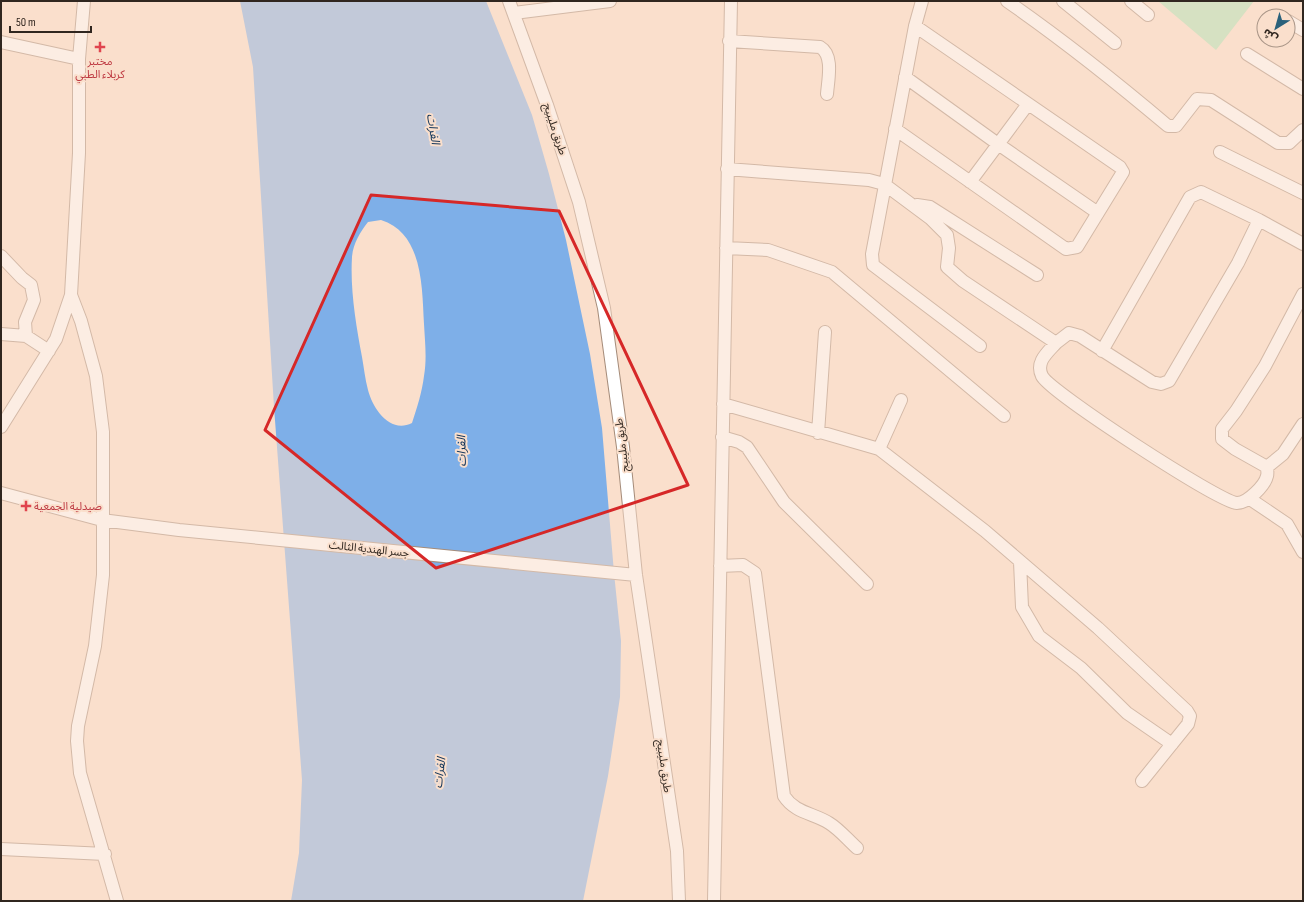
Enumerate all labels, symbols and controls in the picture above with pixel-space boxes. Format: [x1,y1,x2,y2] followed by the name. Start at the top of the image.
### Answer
[10,8,91,34] scale bar
[1256,8,1296,48] north arrow
[16,15,36,30] text: 50 m
[1260,26,1280,45] text: ش
[94,41,106,53] marker: مختبر كربلاء الطبي
[75,55,125,83] place label: مختبر كربلاء الطبي
[540,102,569,157] street label: طريق مليبيج
[423,112,443,147] water label: الفرات
[612,417,633,472] street label: طريق مليبيج
[454,434,470,467] water label: الفرات
[34,500,102,513] place label: صيدلية الجمعية
[21,501,31,511] marker: صيدلية الجمعية
[328,538,410,560] street label: جسر الهندية الثالث
[653,739,674,794] street label: طريق مليبيج
[431,755,449,789] water label: الفرات

